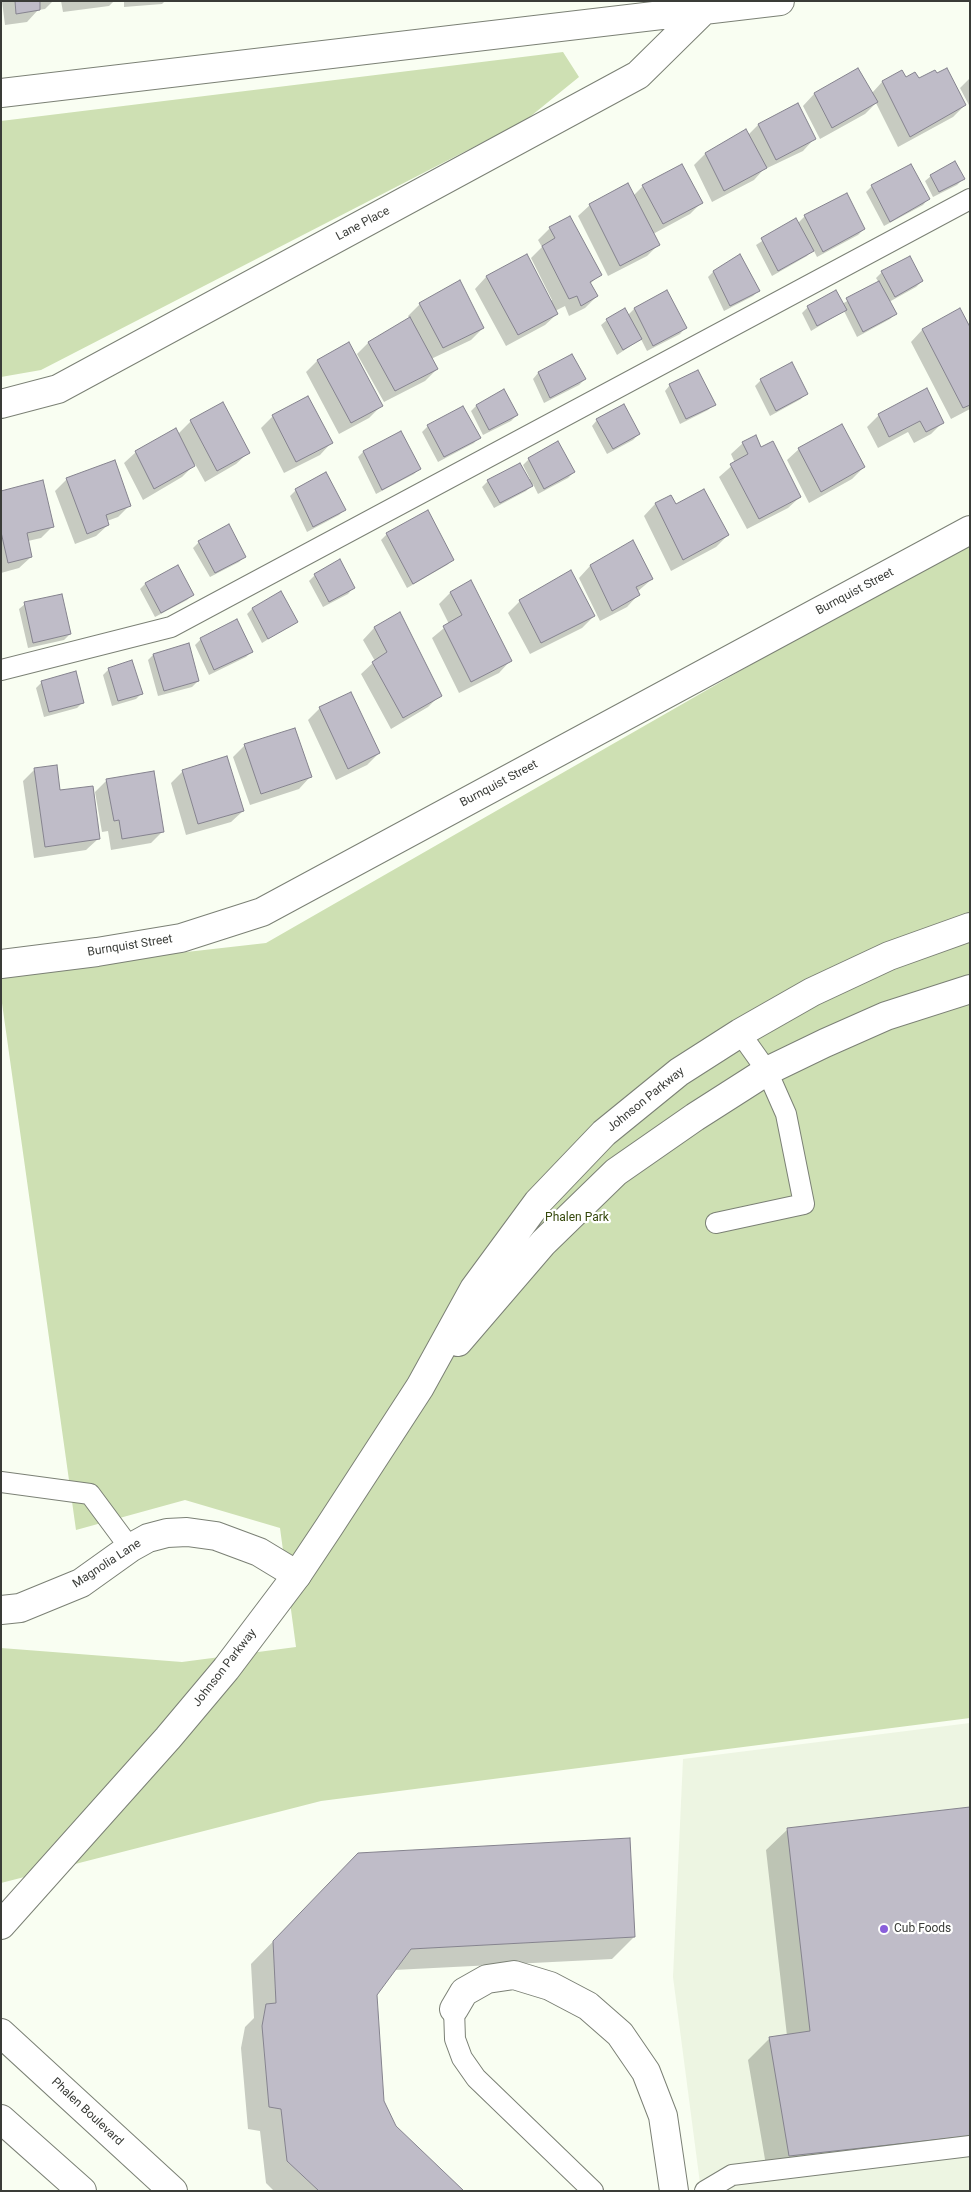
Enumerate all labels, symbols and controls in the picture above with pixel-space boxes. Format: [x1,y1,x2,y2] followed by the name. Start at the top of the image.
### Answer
[334,204,392,244] street label: Lane Place
[814,565,896,619] street label: Burnquist Street
[458,757,540,811] street label: Burnquist Street
[86,932,174,960] street label: Burnquist Street
[605,1065,687,1135] street label: Johnson Parkway
[545,1211,609,1225] park label: Phalen Park
[70,1537,144,1591] street label: Magnolia Lane
[190,1626,260,1710] street label: Johnson Parkway
[894,1922,951,1936] place label: Cub Foods
[878,1923,890,1935] marker: Cub Foods
[48,2075,126,2149] street label: Phalen Boulevard

